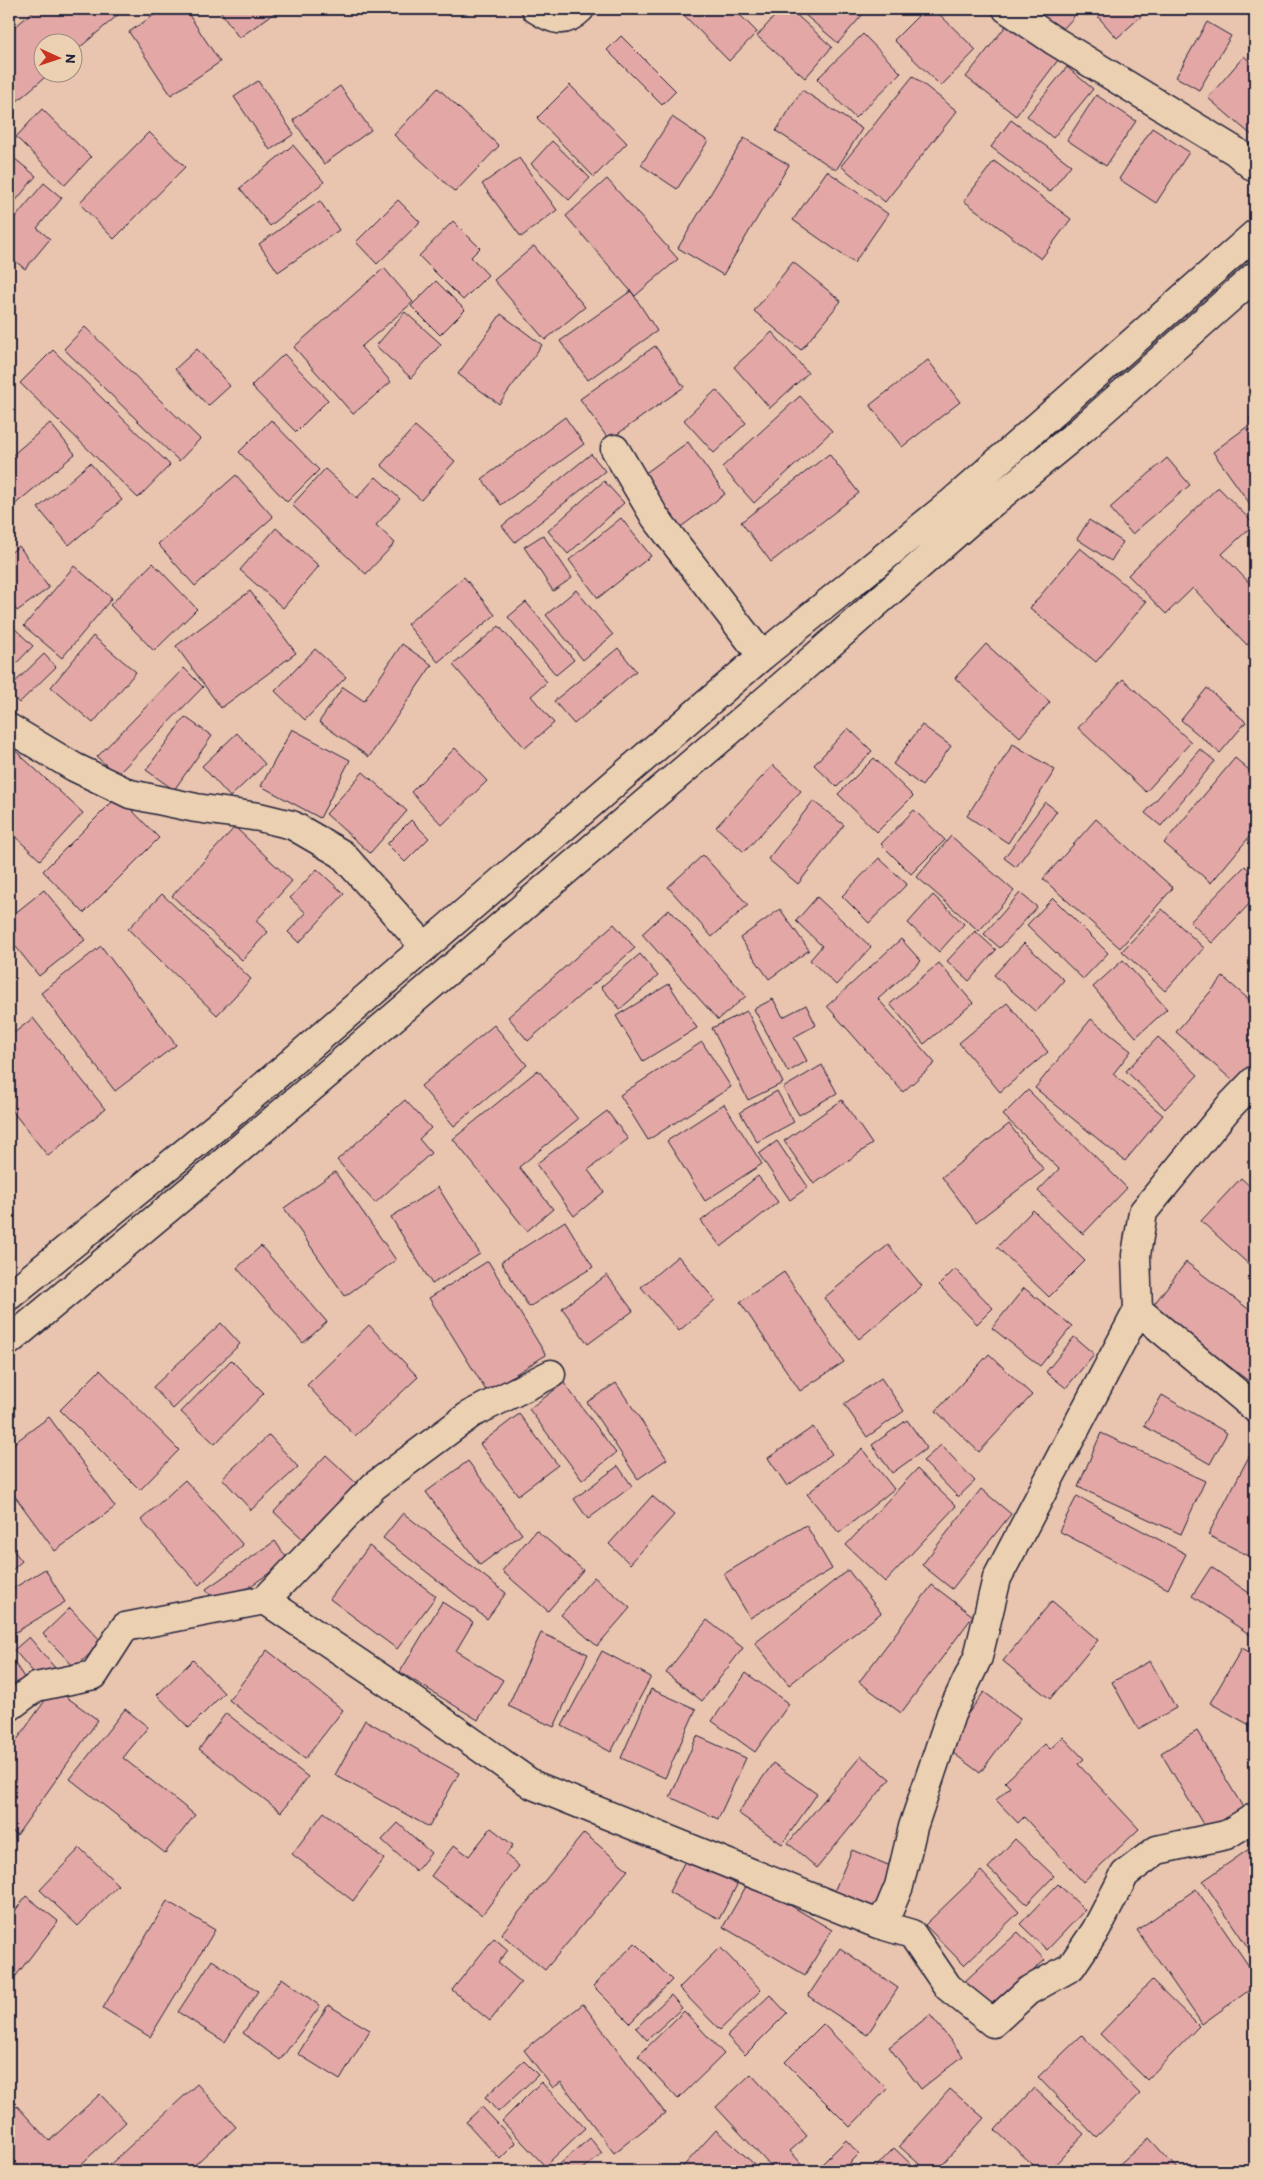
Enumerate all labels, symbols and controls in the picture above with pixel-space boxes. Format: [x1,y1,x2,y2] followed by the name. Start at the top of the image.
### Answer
[32,32,82,82] north arrow
[62,53,79,64] text: N

